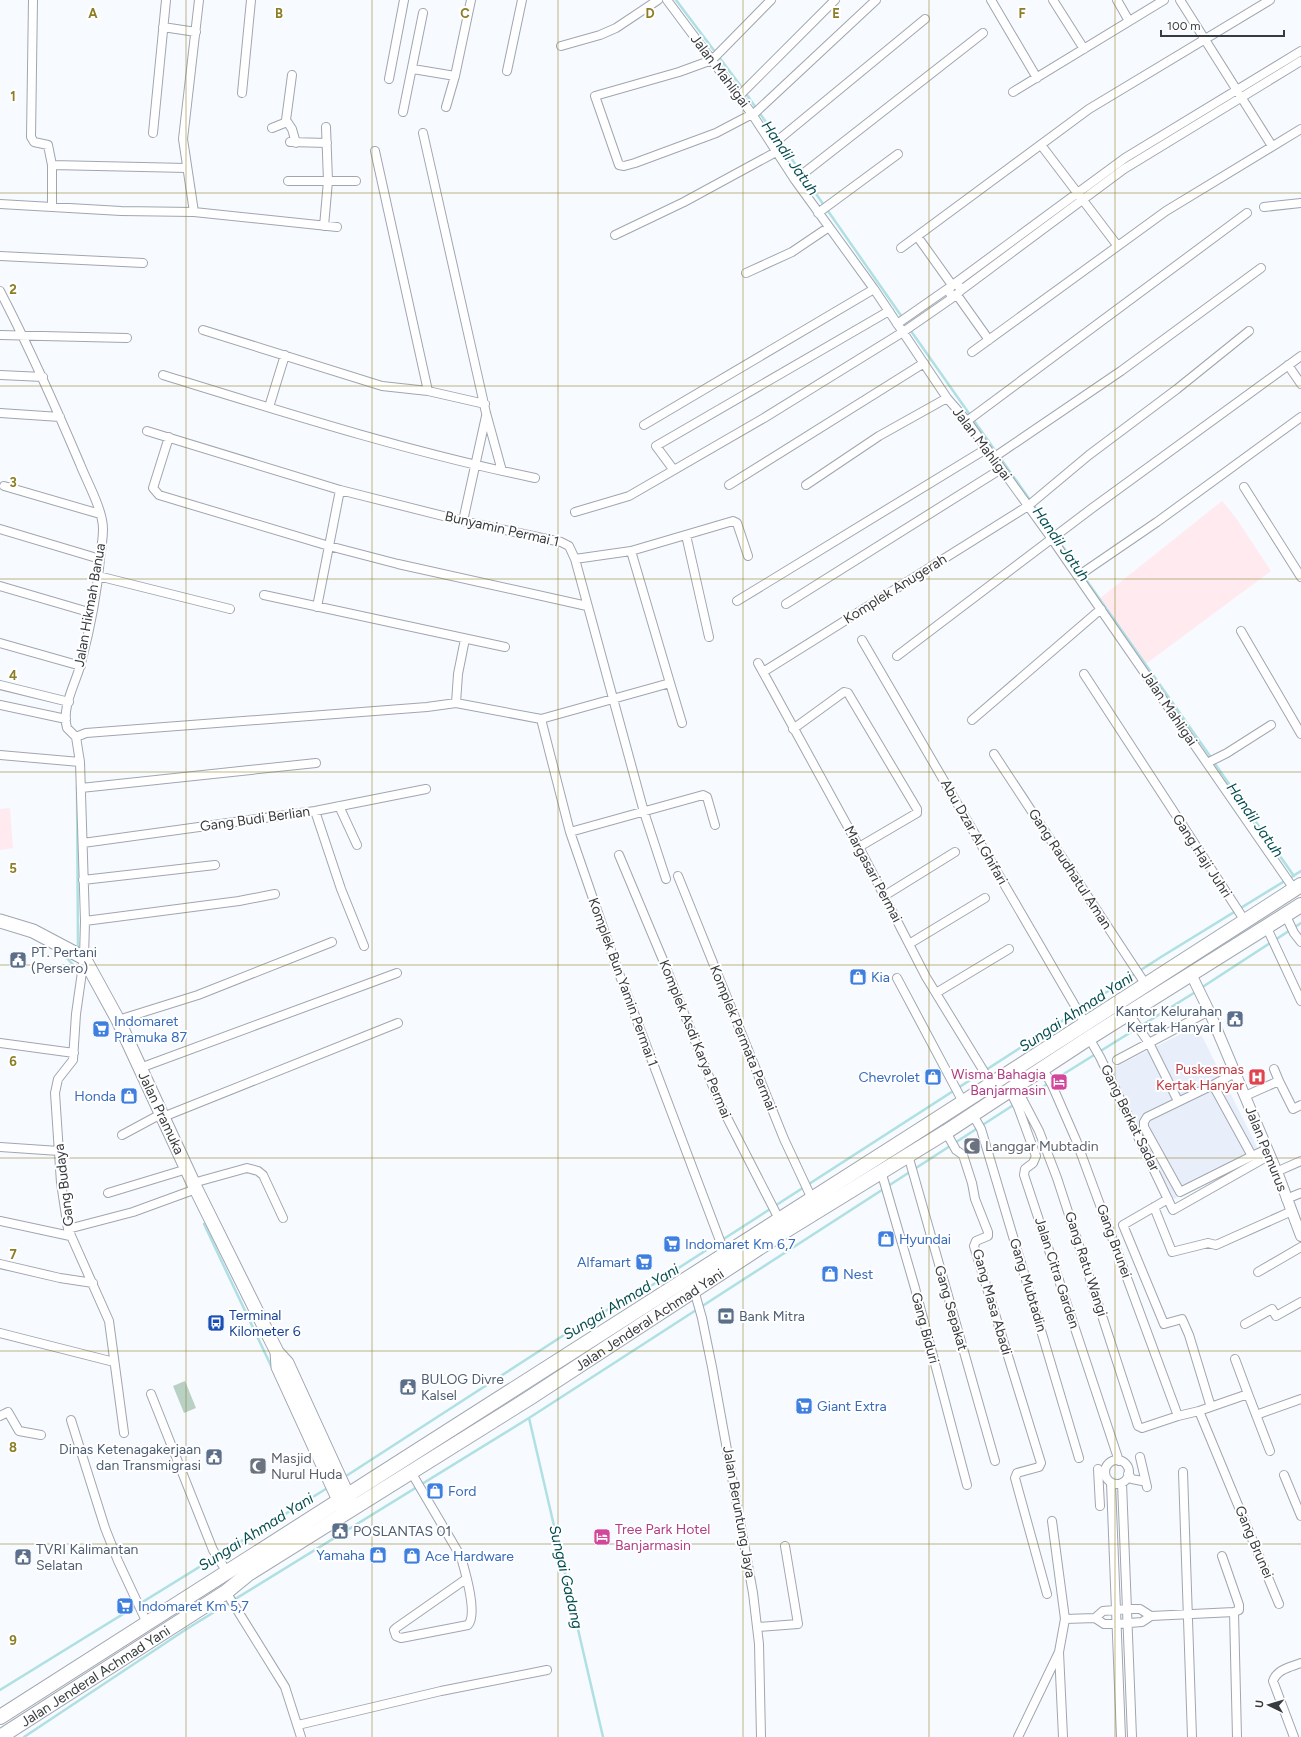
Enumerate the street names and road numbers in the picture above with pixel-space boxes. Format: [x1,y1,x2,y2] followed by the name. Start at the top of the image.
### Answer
[687,31,753,111] street label: Jalan Mahligai
[949,404,1015,484] street label: Jalan Mahligai
[443,508,561,550] street label: Bunyamin Permai 1
[71,542,109,668] street label: Jalan Hikmah Banua
[840,550,950,628] street label: Komplek Anugerah
[1137,667,1201,749] street label: Jalan Mahligai
[937,776,1011,888] street label: Abu Dzar Al Ghifari
[199,803,311,835] street label: Gang Budi Berlian
[1025,806,1115,933] street label: Gang Raudhatul Aman
[1169,811,1235,901] street label: Gang Haji Juhri
[840,823,906,925] street label: Margasari Permai
[585,895,661,1069] street label: Komplek Bun Yamin Permai 1
[655,957,735,1121] street label: Komplek Asdi Karya Permai
[706,963,780,1113] street label: Komplek Permata Permai
[1097,1062,1163,1174] street label: Gang Berkat Sadar
[134,1069,188,1157] street label: Jalan Pramuka
[1241,1104,1291,1194] street label: Jalan Pemurus
[50,1143,78,1227] street label: Gang Budaya
[1093,1202,1135,1280] street label: Gang Brunei
[1061,1210,1111,1318] street label: Gang Ratu Wangi
[1031,1215,1083,1331] street label: Jalan Citra Garden
[1006,1236,1050,1334] street label: Gang Mubtadin
[969,1247,1015,1357] street label: Gang Masa Abadi
[931,1263,971,1353] street label: Gang Sepakat
[572,1265,727,1374] street label: Jalan Jenderal Achmad Yani
[907,1291,943,1365] street label: Gang Biduri
[719,1445,759,1579] street label: Jalan Beruntung Jaya
[1231,1503,1277,1581] street label: Gang Brunei
[17,1622,173,1730] street label: Jalan Jenderal Achmad Yani

